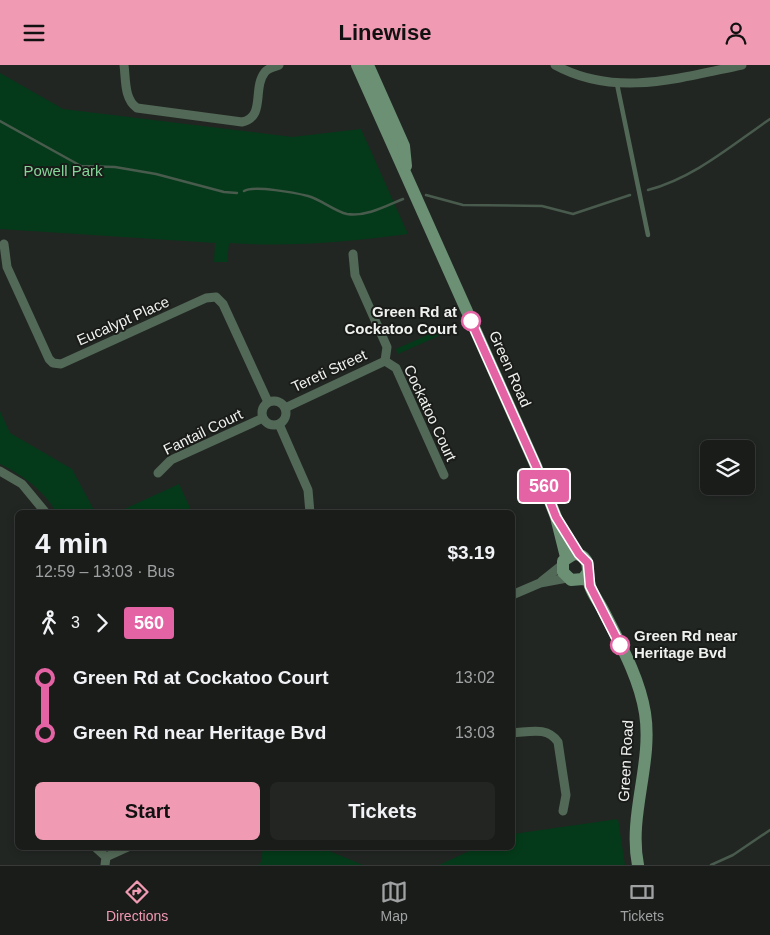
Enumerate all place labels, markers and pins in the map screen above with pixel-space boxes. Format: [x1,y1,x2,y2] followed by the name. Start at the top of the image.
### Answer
[345,303,457,337] place label: Green Rd at Cockatoo Court
[461,311,481,331] marker: Green Rd at Cockatoo Court
[634,627,738,661] place label: Green Rd near Heritage Bvd
[610,635,630,655] marker: Green Rd near Heritage Bvd

